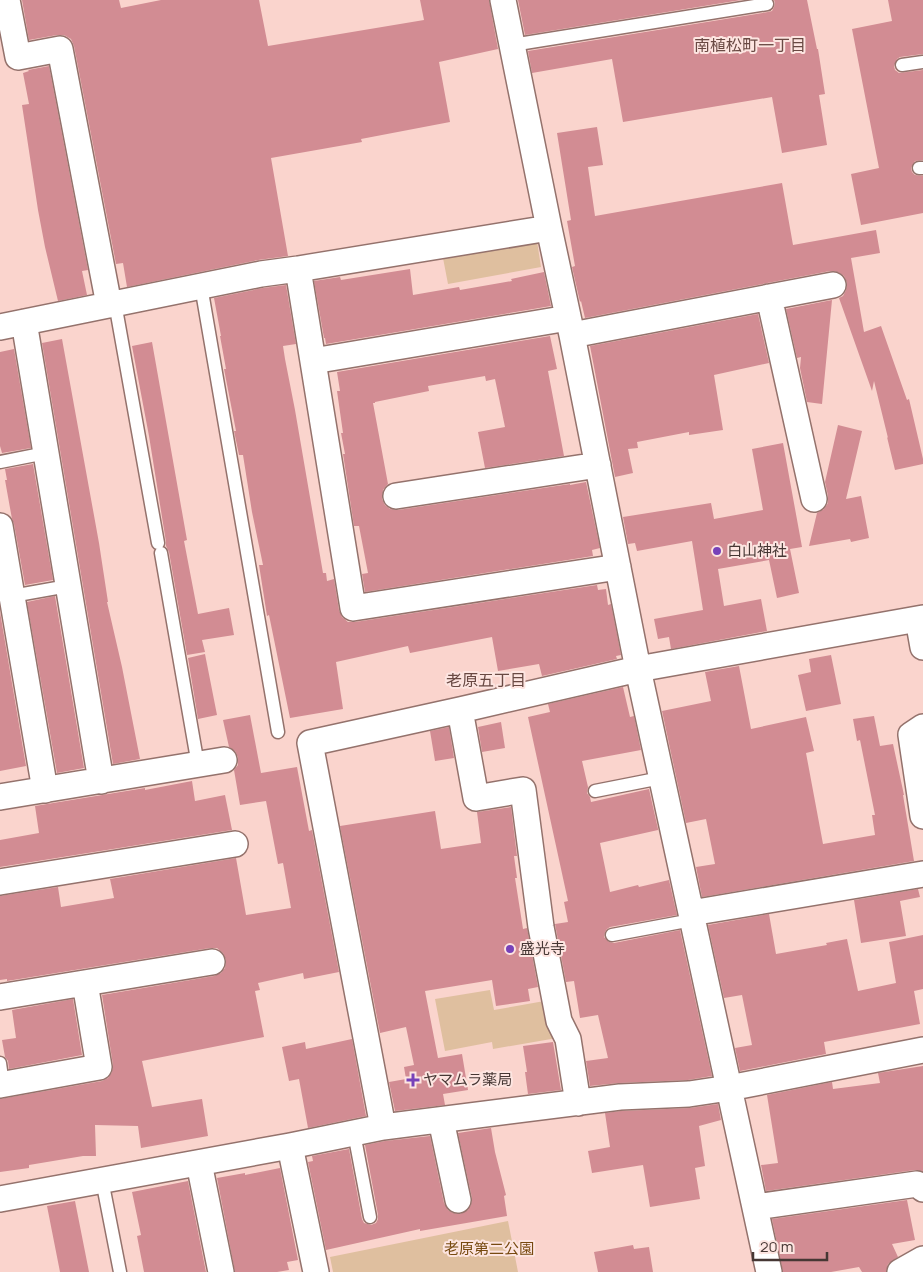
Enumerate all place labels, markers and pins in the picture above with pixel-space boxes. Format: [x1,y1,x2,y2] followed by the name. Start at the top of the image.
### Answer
[727,540,787,561] place label: 白山神社
[711,545,723,557] marker: 白山神社
[520,938,565,959] place label: 盛光寺
[504,943,516,955] marker: 盛光寺
[423,1069,512,1090] place label: ヤマムラ薬局
[407,1074,419,1086] marker: ヤマムラ薬局

